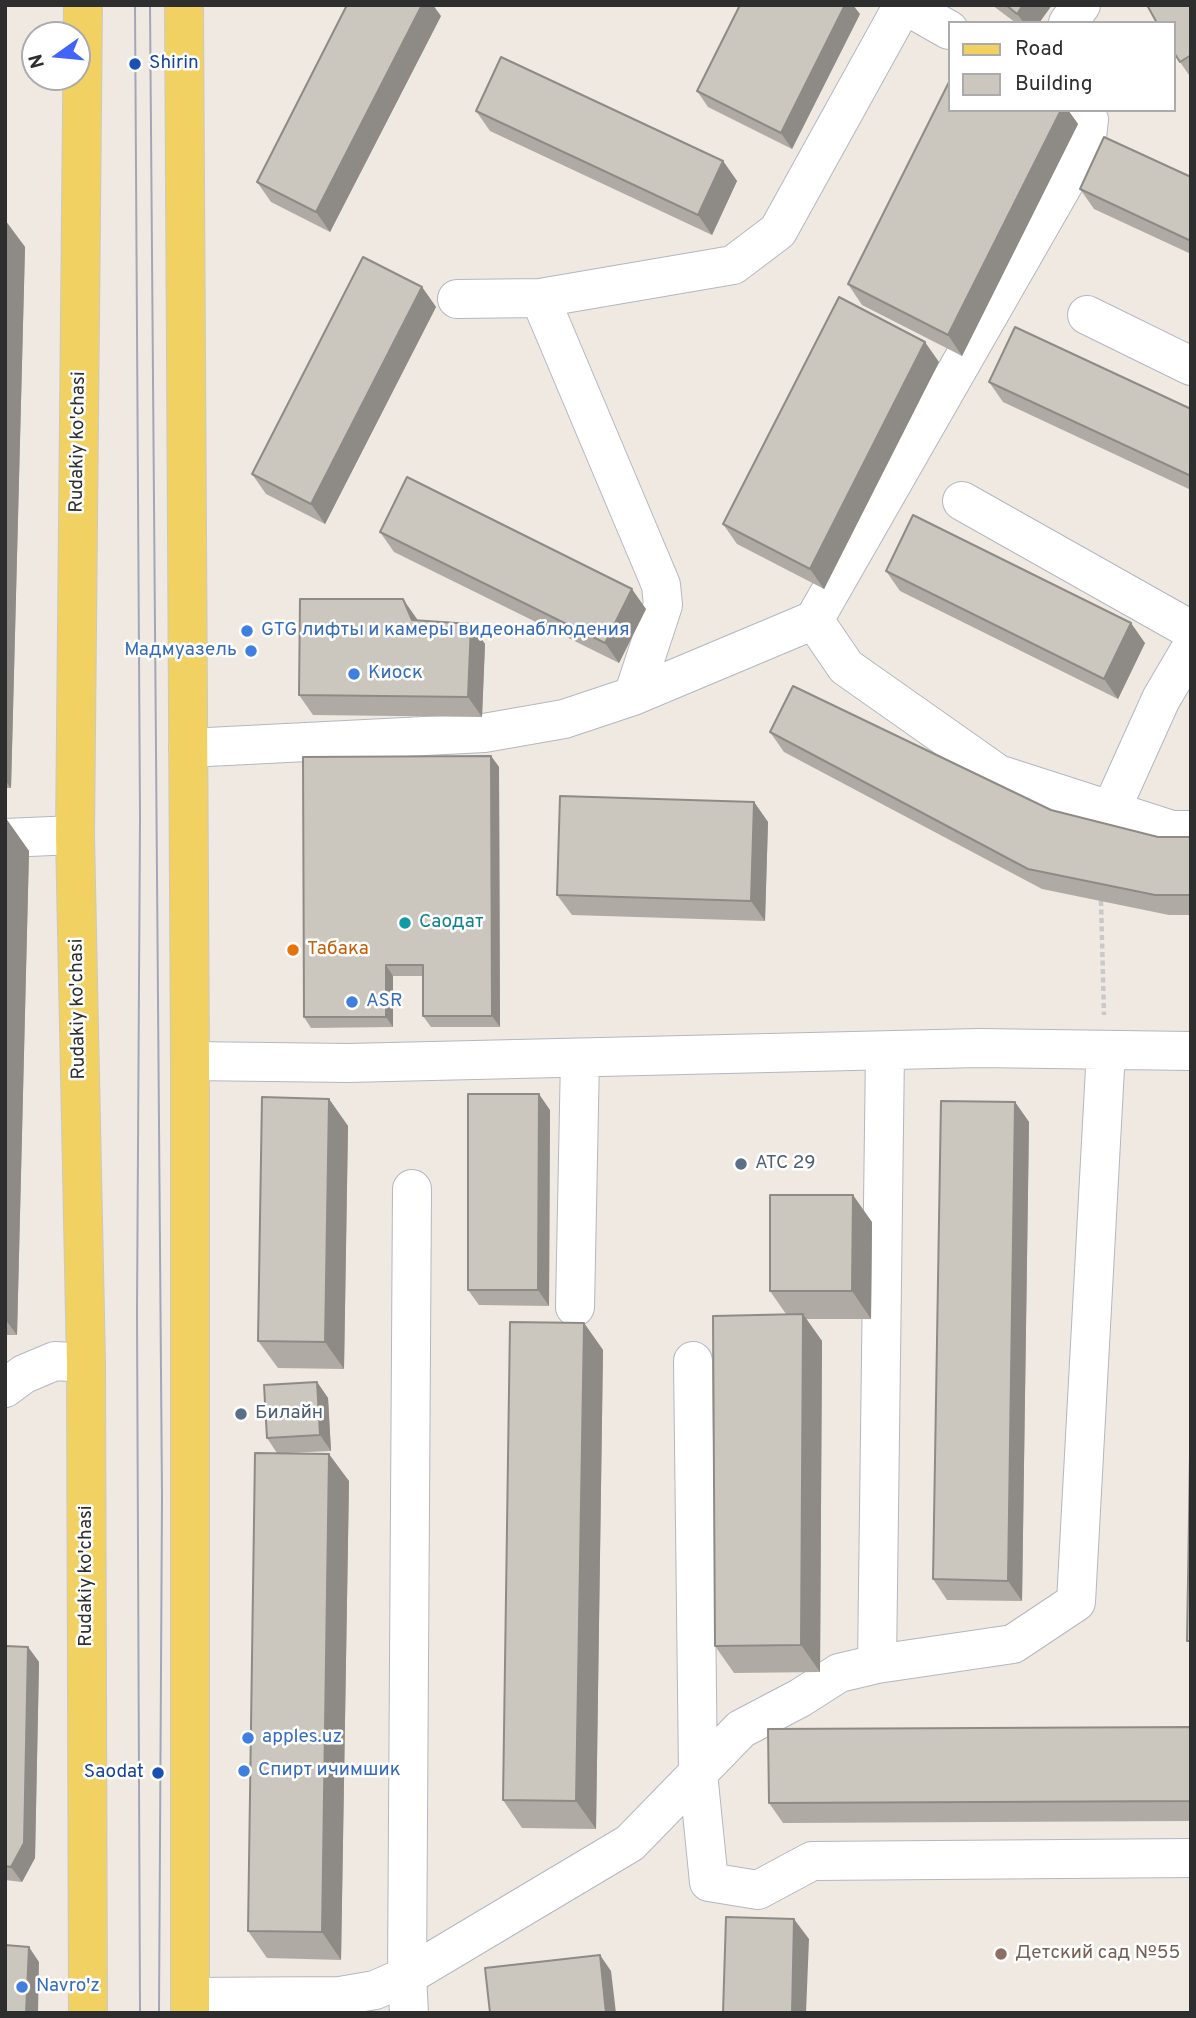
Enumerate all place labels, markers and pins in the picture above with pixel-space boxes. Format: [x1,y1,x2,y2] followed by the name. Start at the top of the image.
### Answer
[149,53,199,75] place label: Shirin
[127,56,143,72] marker: Shirin
[261,620,630,642] place label: GTG лифты и камеры видеонаблюдения
[239,623,255,639] marker: GTG лифты и камеры видеонаблюдения
[124,640,237,662] place label: Мадмуазель
[243,643,259,659] marker: Мадмуазель
[368,663,423,685] place label: Киоск
[346,666,362,682] marker: Киоск
[419,912,484,934] place label: Саодат
[397,915,413,931] marker: Саодат
[307,939,369,961] place label: Табака
[285,942,301,958] marker: Табака
[366,991,403,1013] place label: ASR
[344,994,360,1010] marker: ASR
[755,1153,816,1175] place label: АТС 29
[733,1156,749,1172] marker: АТС 29
[255,1403,323,1425] place label: Билайн
[233,1406,249,1422] marker: Билайн
[262,1727,342,1749] place label: apples.uz
[240,1730,256,1746] marker: apples.uz
[258,1760,401,1782] place label: Спирт ичимшик
[84,1762,144,1784] place label: Saodat
[236,1763,252,1779] marker: Спирт ичимшик
[150,1765,166,1781] marker: Saodat
[1015,1943,1180,1965] place label: Детский сад №55
[993,1946,1009,1962] marker: Детский сад №55
[36,1976,100,1998] place label: Navro'z
[14,1979,30,1995] marker: Navro'z

